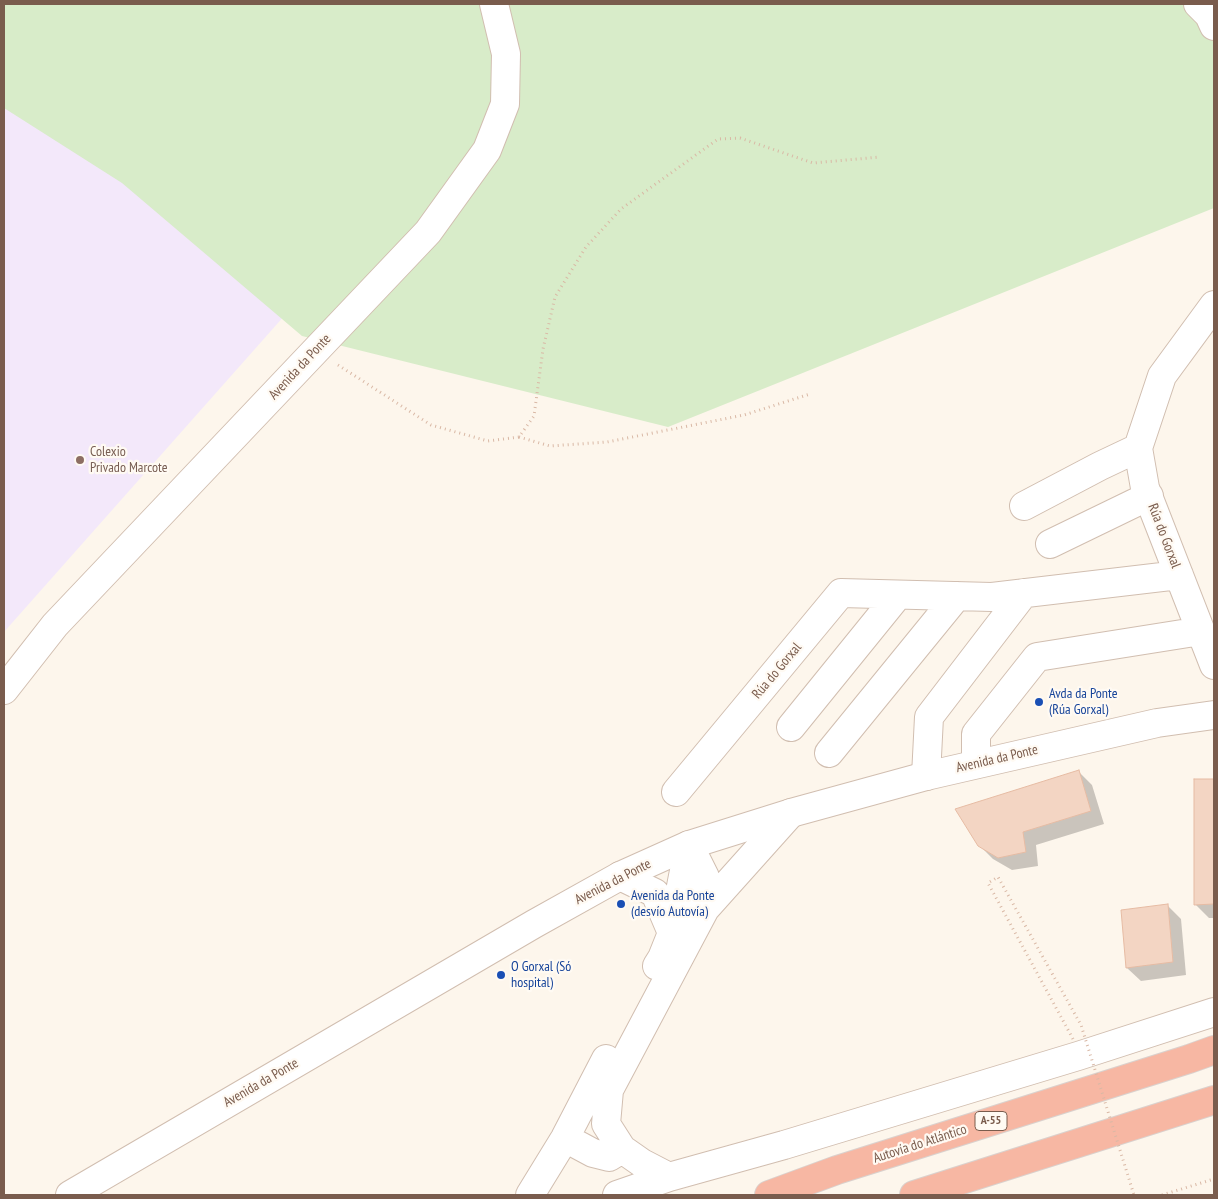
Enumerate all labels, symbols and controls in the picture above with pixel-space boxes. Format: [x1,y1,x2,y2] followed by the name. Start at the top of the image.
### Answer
[265,331,335,403] street label: Avenida da Ponte
[90,444,168,477] place label: Colexio Privado Marcote
[74,454,86,466] marker: Colexio Privado Marcote
[1144,501,1184,571] street label: Rúa do Gorxal
[749,640,805,702] street label: Rúa do Gorxal
[1049,686,1118,719] place label: Avda da Ponte (Rúa Gorxal)
[1033,696,1045,708] marker: Avda da Ponte (Rúa Gorxal)
[954,741,1040,777] street label: Avenida da Ponte
[572,856,654,908] street label: Avenida da Ponte
[631,888,714,920] place label: Avenida da Ponte (desvío Autovía)
[615,898,627,910] marker: Avenida da Ponte (desvío Autovía)
[511,959,571,992] place label: O Gorxal (Só hospital)
[495,969,507,981] marker: O Gorxal (Só hospital)
[221,1055,301,1111] street label: Avenida da Ponte
[975,1112,1007,1130] road number: A-55
[871,1121,969,1167] street label: Autovía do Atlántico

